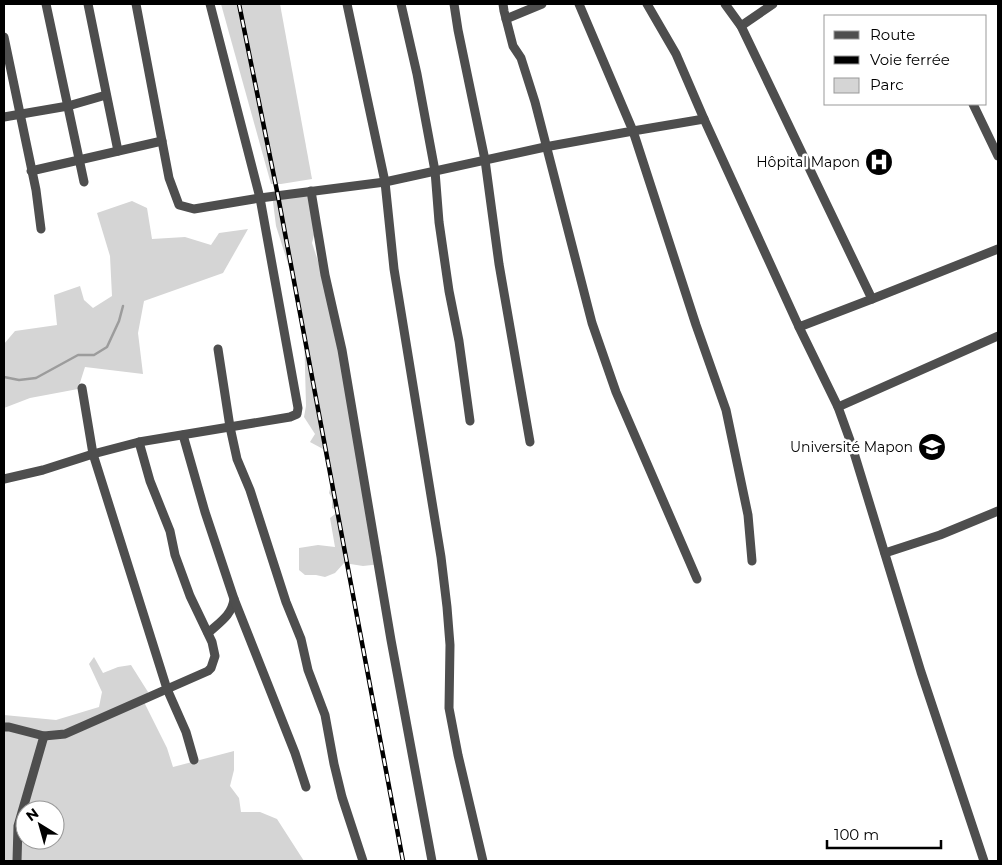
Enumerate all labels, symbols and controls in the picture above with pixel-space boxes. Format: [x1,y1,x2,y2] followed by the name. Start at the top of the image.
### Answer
[824,15,987,105] legend
[870,25,915,44] text: Route
[870,50,950,69] text: Voie ferrée
[870,75,904,94] text: Parc
[864,147,894,177] hospital icon: Hôpital Mapon
[756,153,860,171] place label: Hôpital Mapon
[917,432,947,462] school or university icon: Université Mapon
[790,438,913,456] place label: Université Mapon
[15,800,65,850] north arrow
[22,804,42,825] text: N
[827,818,941,850] scale bar
[834,825,879,844] text: 100 m

